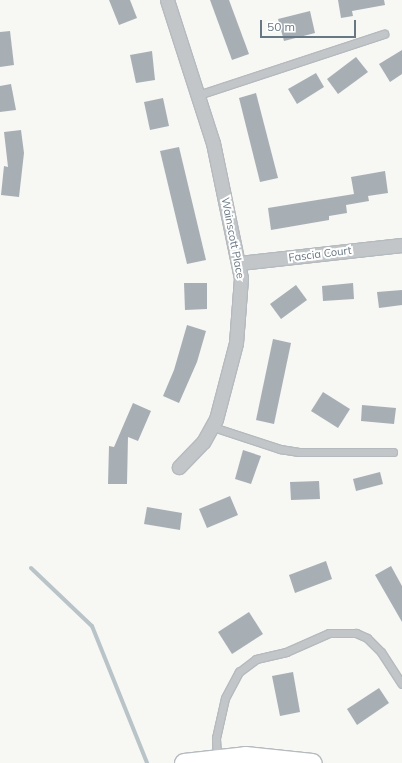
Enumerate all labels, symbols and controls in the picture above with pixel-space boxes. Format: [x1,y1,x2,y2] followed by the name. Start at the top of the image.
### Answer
[262,12,358,38] scale bar
[267,19,295,34] text: 50 m
[219,196,247,280] street label: Wainscott Place
[288,244,352,264] street label: Fascia Court

